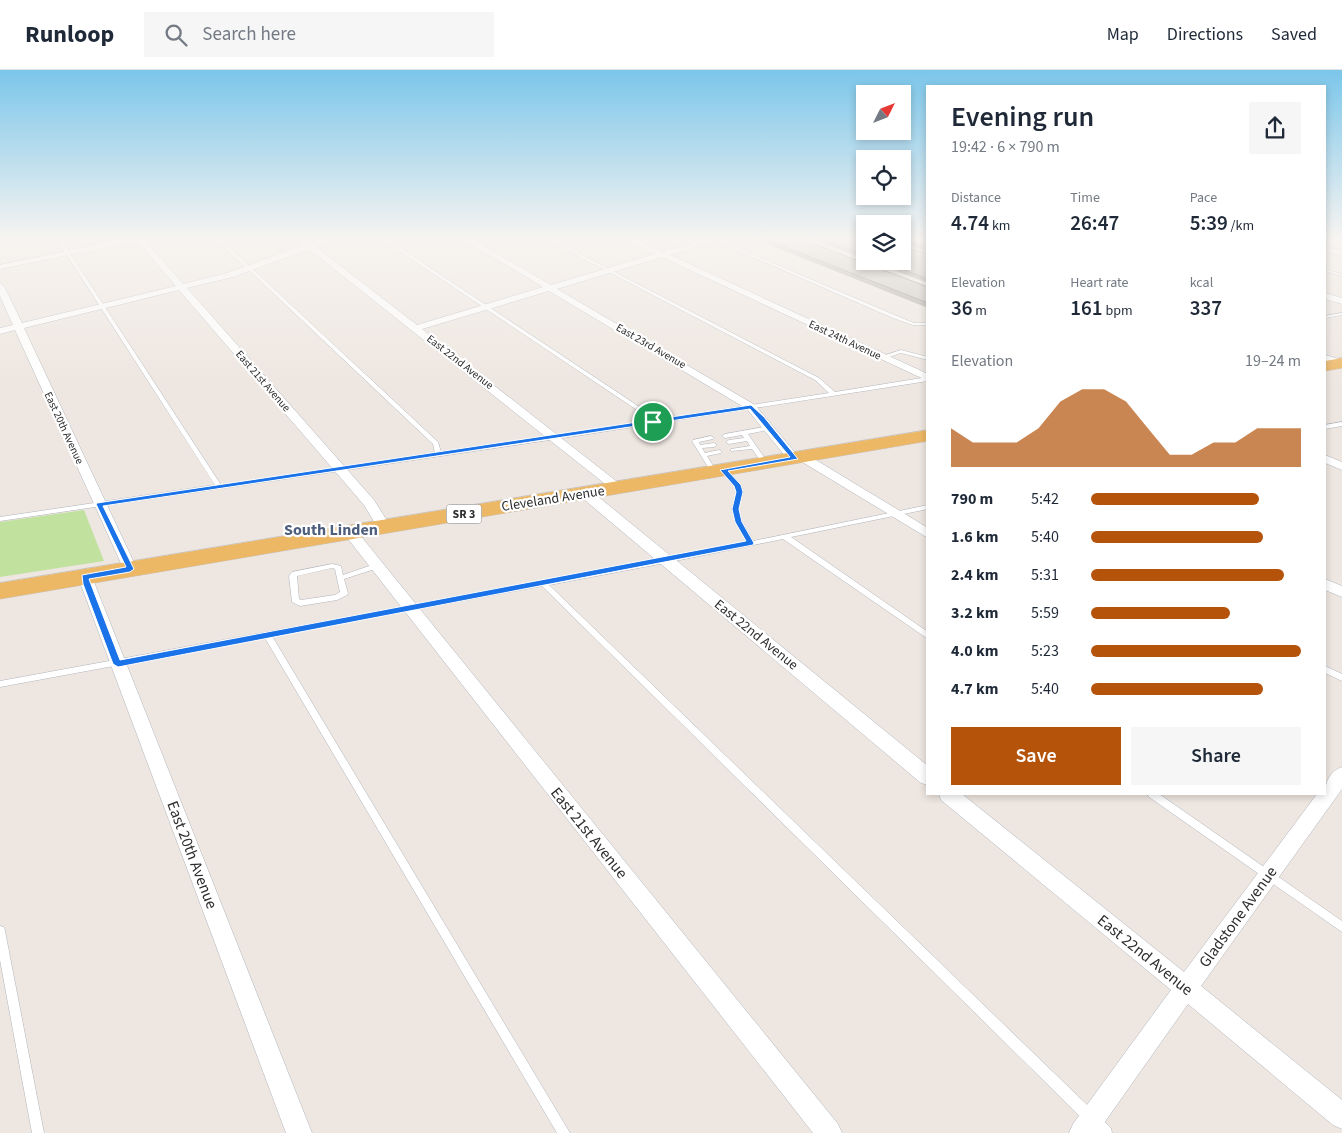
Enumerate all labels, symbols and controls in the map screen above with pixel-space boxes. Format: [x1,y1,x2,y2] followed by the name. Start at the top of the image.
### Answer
[144,12,494,57] search box
[25,17,114,52] text: Runloop
[162,21,190,49] icon: search
[202,21,296,48] text: Search here
[1107,22,1139,47] text: Map
[1167,22,1243,47] text: Directions
[1271,22,1317,47] text: Saved
[856,85,911,140] north arrow
[856,85,911,270] map controls
[951,97,1094,137] text: Evening run
[1249,102,1301,154] button: share
[951,136,1060,158] text: 19:42 · 6 × 790 m
[856,150,911,205] button: locate
[951,188,1001,208] text: Distance
[1070,188,1100,208] text: Time
[1190,188,1217,208] text: Pace
[951,208,989,238] text: 4.74
[1070,208,1119,238] text: 26:47
[1190,208,1228,238] text: 5:39
[856,215,911,270] button: layers
[989,216,1010,236] text: km
[1228,216,1254,236] text: /km
[951,273,1006,293] text: Elevation
[1070,273,1129,293] text: Heart rate
[1190,273,1213,293] text: kcal
[951,293,973,323] text: 36
[1070,293,1103,323] text: 161
[1190,293,1222,323] text: 337
[973,301,987,321] text: m
[1103,301,1133,321] text: bpm
[806,317,884,364] street label: East 24th Avenue
[613,320,689,372] street label: East 23rd Avenue
[424,331,497,393] street label: East 22nd Avenue
[232,347,294,415] street label: East 21st Avenue
[951,350,1013,372] text: Elevation
[1245,350,1301,372] text: 19–24 m
[41,389,88,467] street label: East 20th Avenue
[632,401,674,443] pin
[639,408,667,436] icon: arrive
[500,481,606,517] street label: Cleveland Avenue
[951,488,993,510] text: 790 m
[1031,488,1059,510] text: 5:42
[446,504,482,524] road number: SR 3
[284,519,378,541] district label: South Linden
[951,526,998,548] text: 1.6 km
[1031,526,1059,548] text: 5:40
[951,564,998,586] text: 2.4 km
[1031,564,1059,586] text: 5:31
[710,595,802,675] street label: East 22nd Avenue
[951,602,998,624] text: 3.2 km
[1031,602,1059,624] text: 5:59
[951,640,998,662] text: 4.0 km
[1031,640,1059,662] text: 5:23
[951,678,998,700] text: 4.7 km
[1031,678,1059,700] text: 5:40
[951,727,1121,785] button: Save
[1131,727,1301,785] button: Share
[545,783,633,883] street label: East 21st Avenue
[161,798,223,912] street label: East 20th Avenue
[1194,862,1282,972] street label: Gladstone Avenue
[1092,909,1198,1001] street label: East 22nd Avenue

